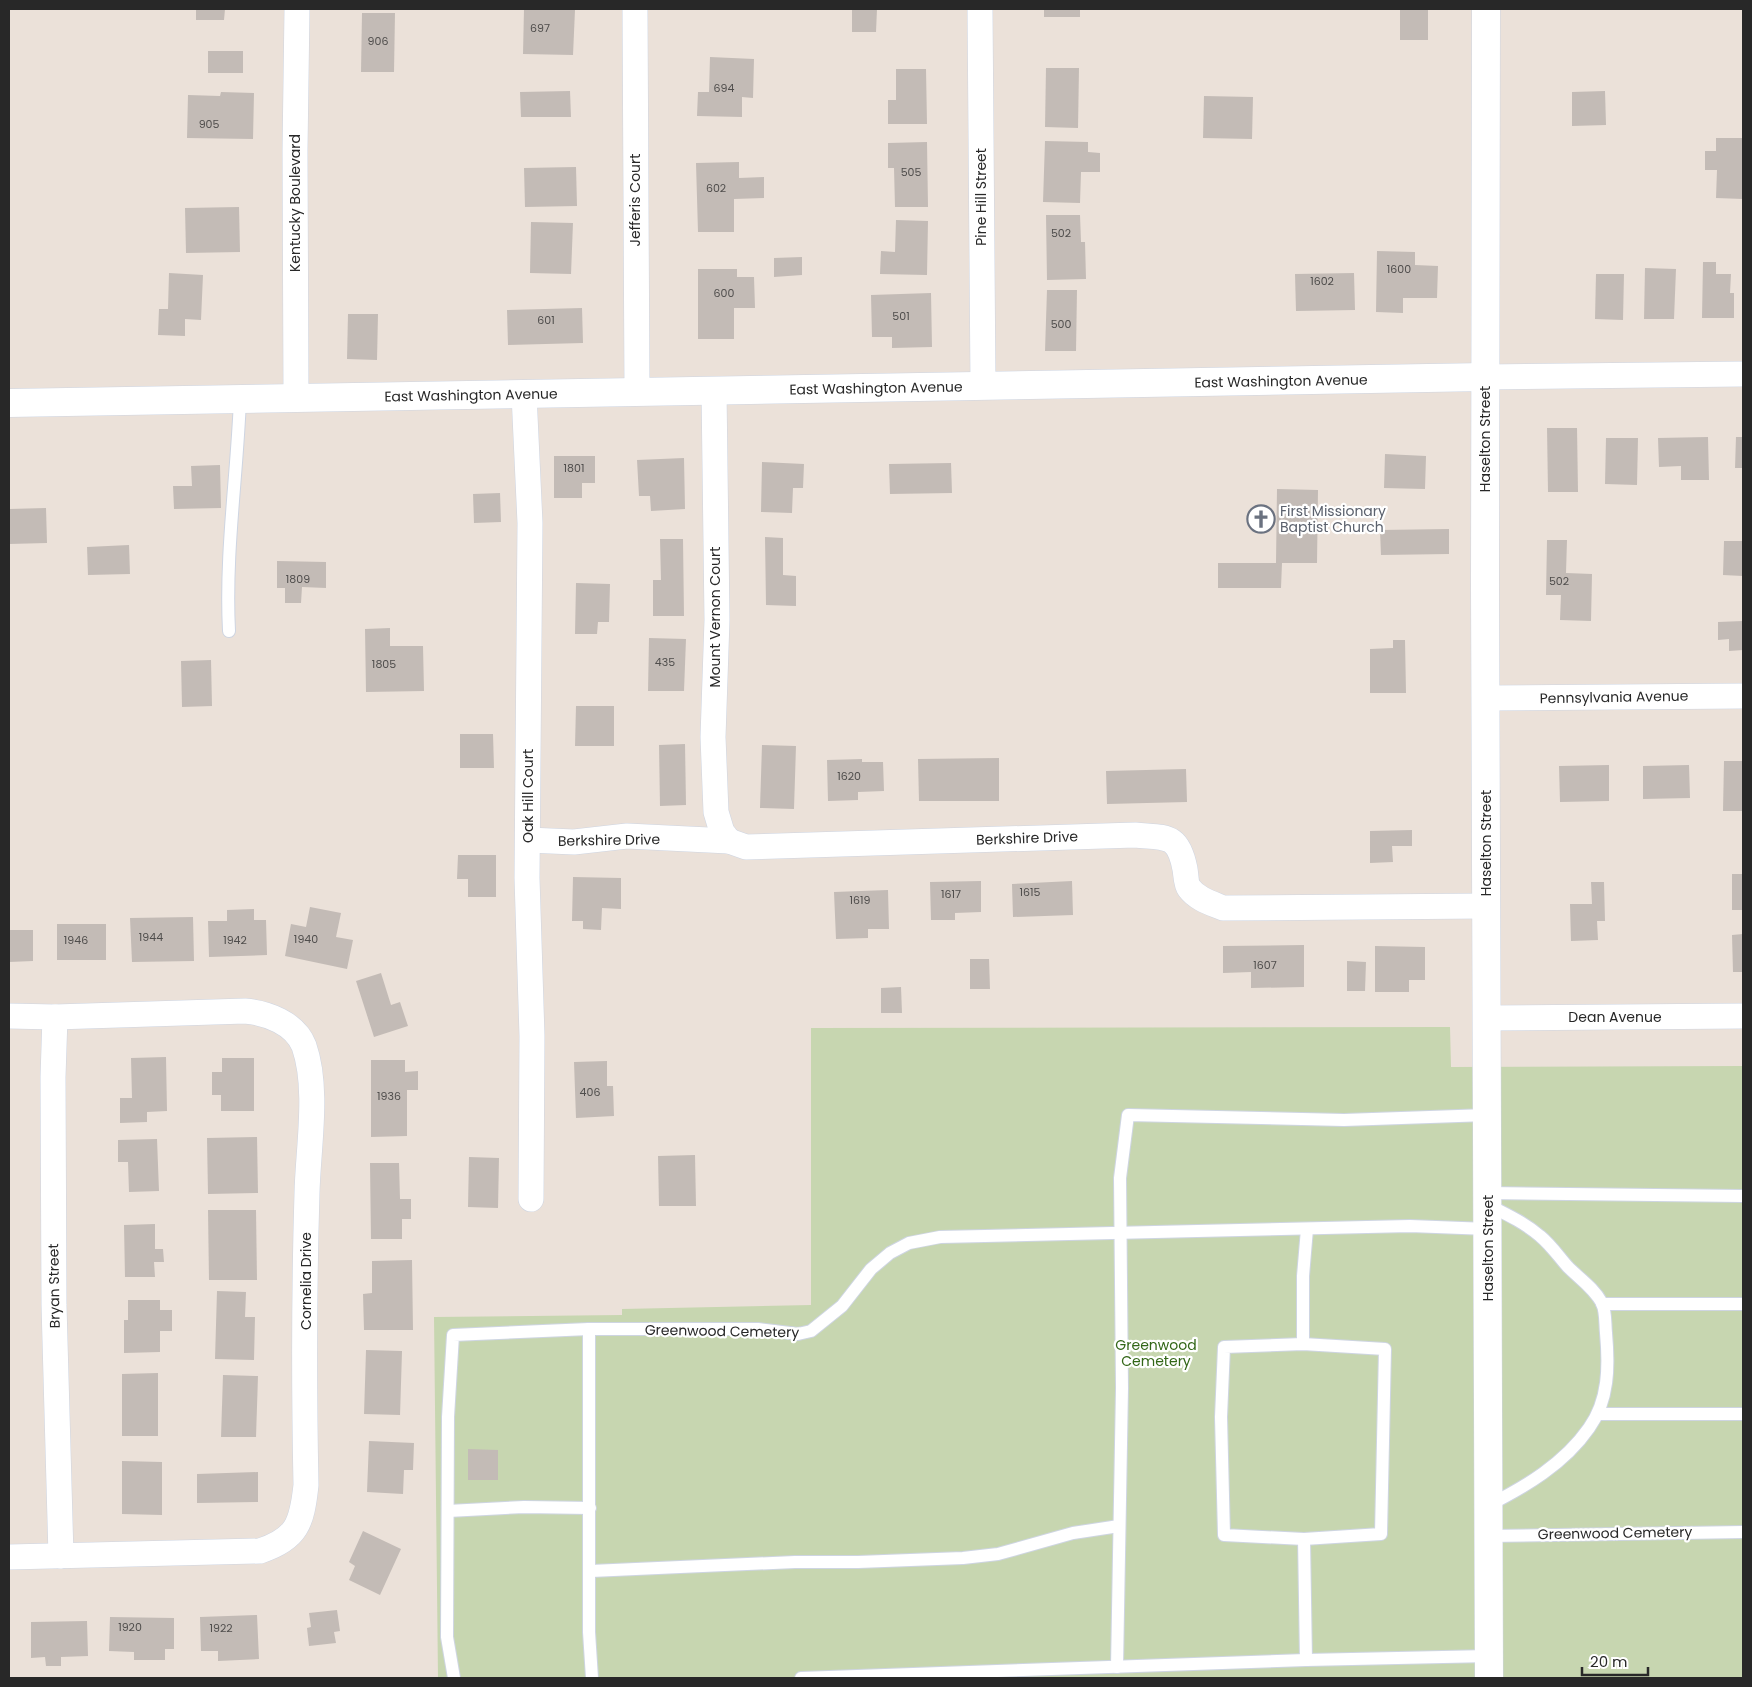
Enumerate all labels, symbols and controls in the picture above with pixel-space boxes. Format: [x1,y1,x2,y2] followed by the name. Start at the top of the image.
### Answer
[530,20,550,36] house number: 697
[368,33,388,49] house number: 906
[714,80,734,96] house number: 694
[199,116,219,132] house number: 905
[285,134,305,272] street label: Kentucky Boulevard
[971,148,991,246] street label: Pine Hill Street
[625,154,645,246] street label: Jefferis Court
[901,164,921,180] house number: 505
[706,180,726,196] house number: 602
[1051,225,1071,241] house number: 502
[1387,261,1411,277] house number: 1600
[1310,273,1334,289] house number: 1602
[714,285,734,301] house number: 600
[892,308,910,324] house number: 501
[537,312,555,328] house number: 601
[1051,316,1071,332] house number: 500
[1194,369,1368,393] street label: East Washington Avenue
[789,376,963,400] street label: East Washington Avenue
[384,383,558,407] street label: East Washington Avenue
[1475,386,1495,492] street label: Haselton Street
[564,460,584,476] house number: 1801
[1280,501,1386,537] place label: First Missionary Baptist Church
[1246,504,1276,534] church icon: First Missionary Baptist Church
[705,547,725,687] street label: Mount Vernon Court
[286,571,310,587] house number: 1809
[1549,573,1569,589] house number: 502
[655,654,675,670] house number: 435
[372,656,396,672] house number: 1805
[1539,686,1689,708] street label: Pennsylvania Avenue
[518,749,538,843] street label: Oak Hill Court
[837,768,861,784] house number: 1620
[1476,790,1496,896] street label: Haselton Street
[976,826,1079,850] street label: Berkshire Drive
[558,829,661,851] street label: Berkshire Drive
[1020,884,1041,900] house number: 1615
[941,886,961,902] house number: 1617
[850,892,871,908] house number: 1619
[139,929,163,945] house number: 1944
[294,931,318,947] house number: 1940
[64,932,88,948] house number: 1946
[223,932,247,948] house number: 1942
[1253,957,1277,973] house number: 1607
[1568,1007,1662,1027] street label: Dean Avenue
[580,1084,600,1100] house number: 406
[377,1088,401,1104] house number: 1936
[1478,1195,1498,1301] street label: Haselton Street
[296,1232,316,1330] street label: Cornelia Drive
[43,1243,65,1329] street label: Bryan Street
[645,1320,800,1342] street label: Greenwood Cemetery
[1115,1335,1197,1371] park label: Greenwood Cemetery
[1538,1522,1693,1544] street label: Greenwood Cemetery
[118,1619,142,1635] house number: 1920
[209,1620,233,1636] house number: 1922
[1582,1644,1648,1676] scale bar
[1590,1651,1628,1672] text: 20 m

